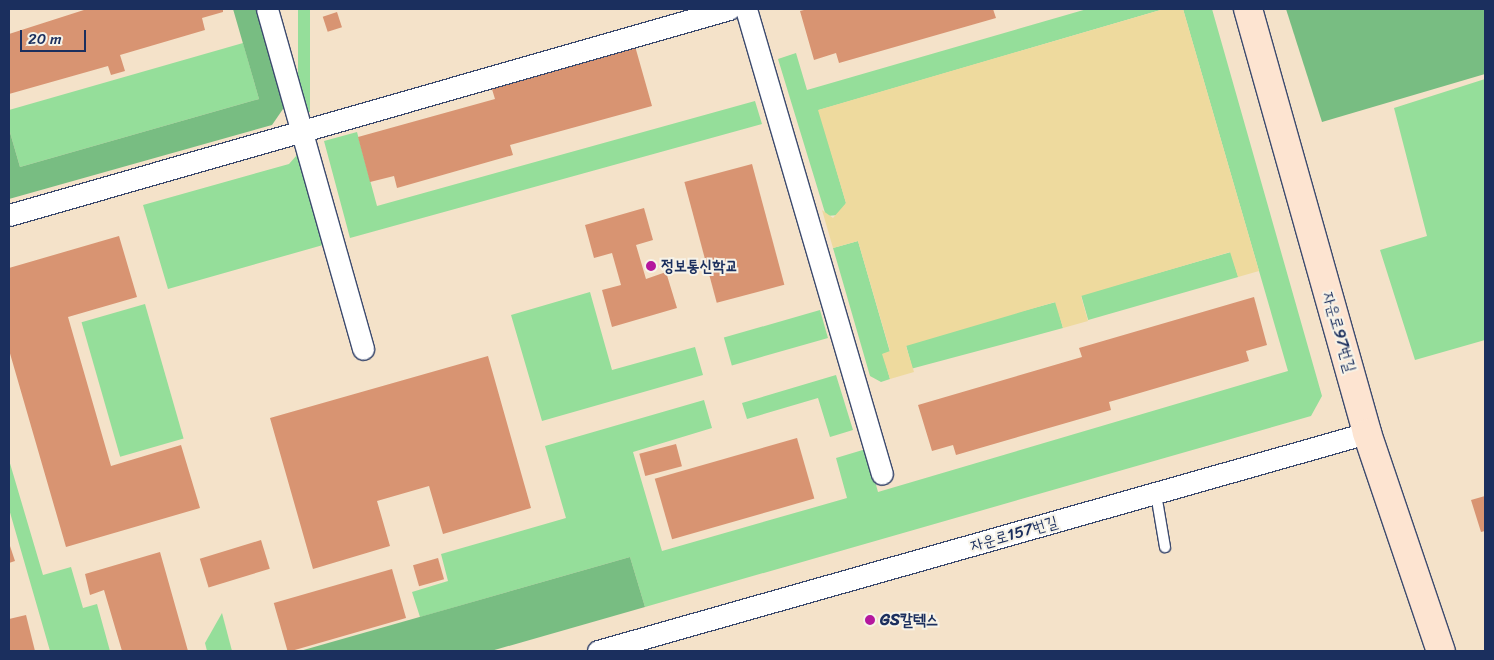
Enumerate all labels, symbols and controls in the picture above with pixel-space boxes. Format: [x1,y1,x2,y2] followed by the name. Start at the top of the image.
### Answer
[22,20,89,52] scale bar
[28,26,62,52] text: 20 m
[661,256,738,276] place label: 정보통신학교
[645,260,657,272] marker: 정보통신학교
[1318,289,1360,375] street label: 자운로97번길
[968,512,1060,556] street label: 자운로157번길
[880,610,939,630] place label: GS칼텍스
[864,614,876,626] marker: GS칼텍스

